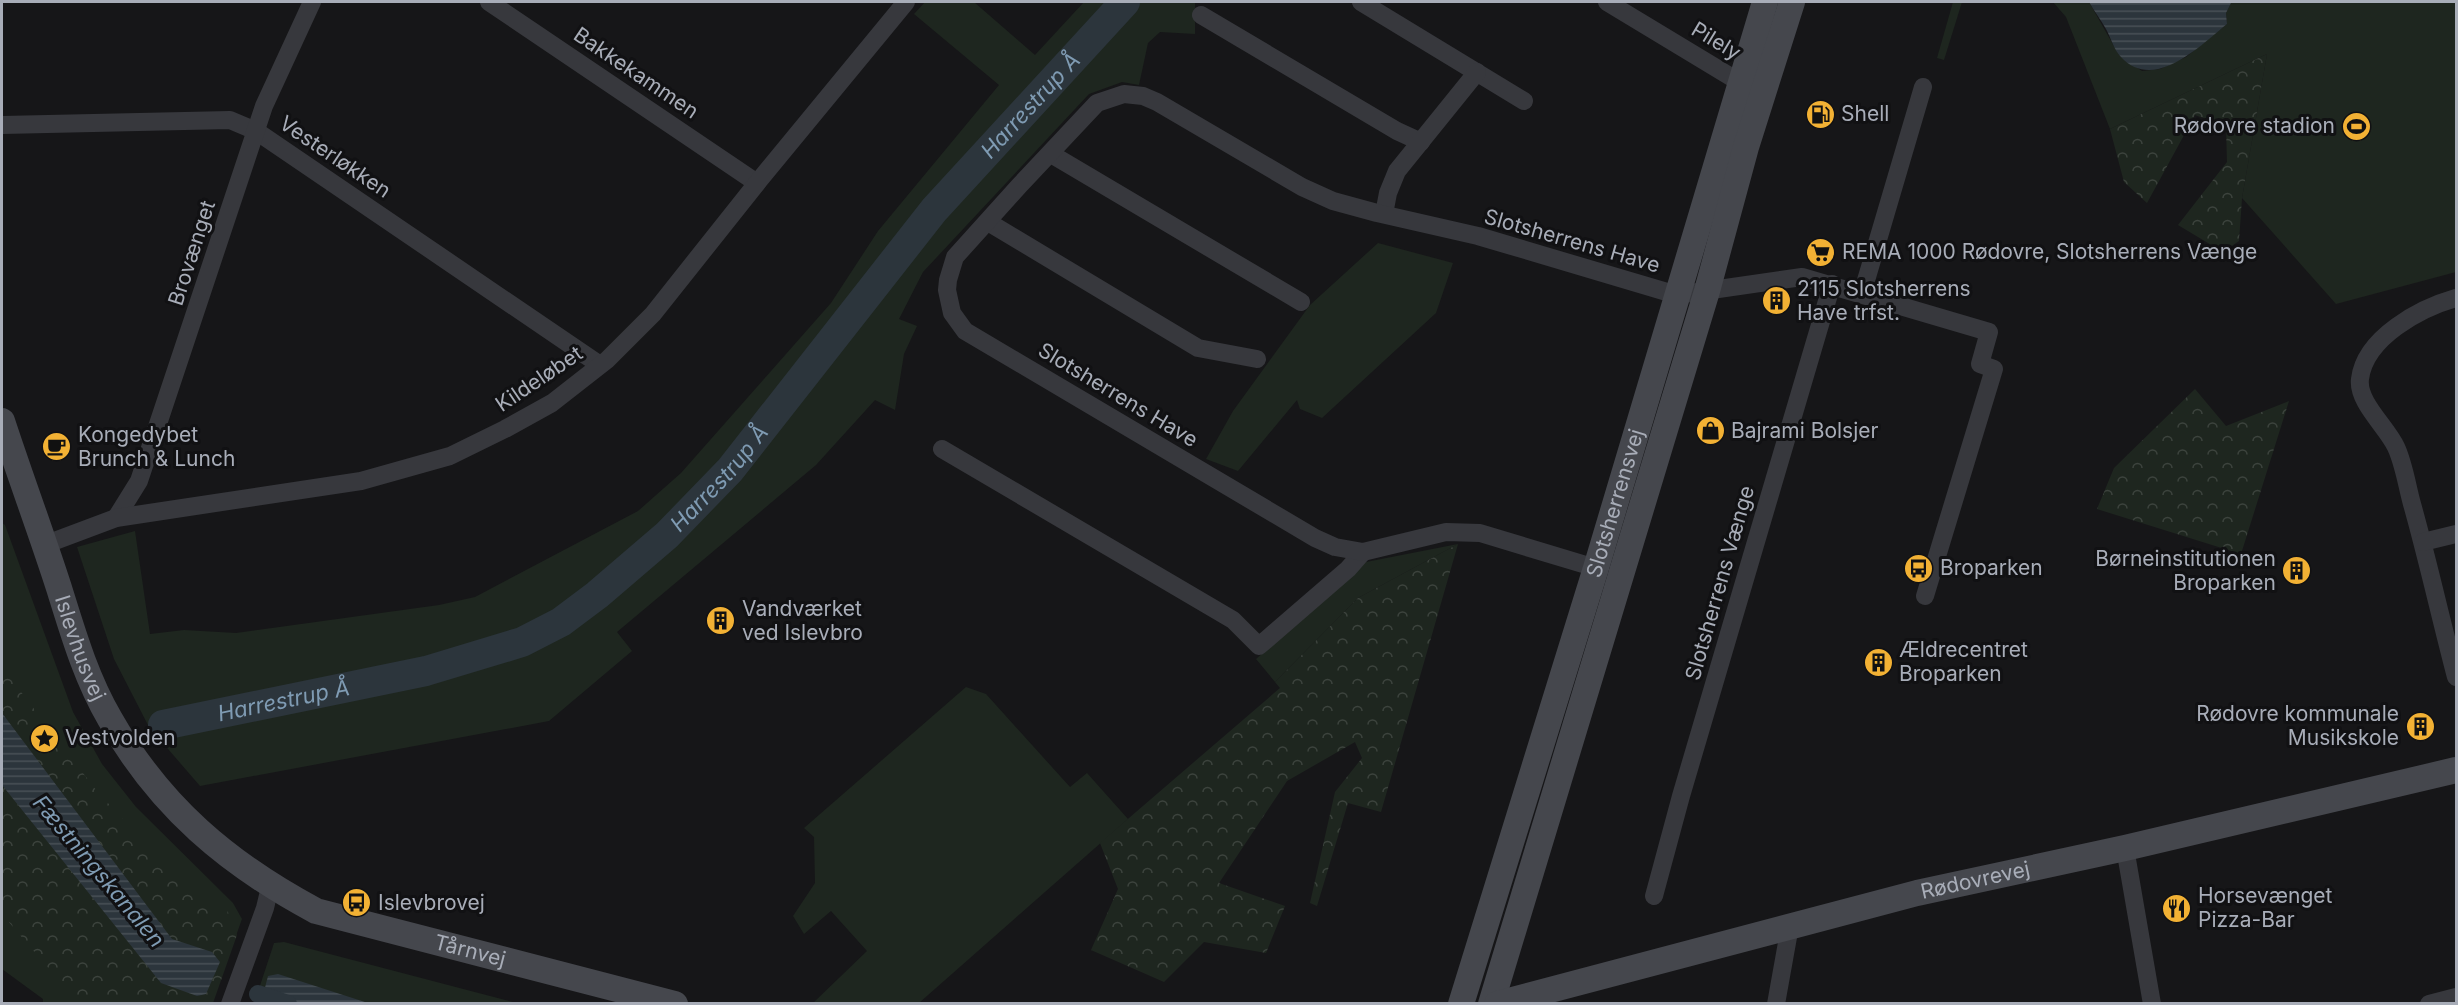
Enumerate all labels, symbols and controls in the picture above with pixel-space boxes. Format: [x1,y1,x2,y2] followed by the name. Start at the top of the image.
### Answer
[1687,16,1745,65] street label: Pilely
[569,22,703,124] street label: Bakkekammen
[975,46,1085,163] water label: Harrestrup Å
[1804,98,1836,130] fuel station icon: Shell
[1841,101,1889,126] place label: Shell
[275,110,396,203] street label: Vesterløkken
[2340,110,2372,142] sports icon: Rødovre stadion
[2174,113,2335,138] place label: Rødovre stadion
[163,197,220,308] street label: Brovænget
[1481,203,1663,278] street label: Slotsherrens Have
[1805,236,1837,268] supermarket icon: REMA 1000 Rødovre, Slotsherrens Vænge
[1842,239,2257,264] place label: REMA 1000 Rødovre, Slotsherrens Vænge
[1797,276,1971,325] place label: 2115 Slotsherrens Have trfst.
[1760,285,1792,317] building icon: 2115 Slotsherrens Have trfst.
[1034,337,1203,452] street label: Slotsherrens Have
[491,340,587,417] street label: Kildeløbet
[1694,415,1726,447] shop icon: Bajrami Bolsjer
[1731,418,1879,443] place label: Bajrami Bolsjer
[665,419,773,537] water label: Harrestrup Å
[78,422,235,471] place label: Kongedybet Brunch & Lunch
[1581,426,1649,581] street label: Slotsherrensvej
[41,431,73,463] cafe icon: Kongedybet Brunch & Lunch
[1680,483,1759,683] street label: Slotsherrens Vænge
[2095,546,2276,595] place label: Børneinstitutionen Broparken
[1903,552,1935,584] bus stop icon: Broparken
[1940,555,2043,580] place label: Broparken
[2281,555,2313,587] building icon: Børneinstitutionen Broparken
[50,592,111,705] street label: Islevhusvej
[742,596,863,645] place label: Vandværket ved Islevbro
[705,605,737,637] building icon: Vandværket ved Islevbro
[1899,637,2028,686] place label: Ældrecentret Broparken
[1862,646,1894,678] building icon: Ældrecentret Broparken
[215,673,352,726] water label: Harrestrup Å
[2196,701,2399,750] place label: Rødovre kommunale Musikskole
[2404,710,2436,742] building icon: Rødovre kommunale Musikskole
[28,722,60,754] place icon: Vestvolden
[65,725,176,750] place label: Vestvolden
[28,790,170,952] water label: Fæstningskanalen
[1918,856,2032,904] street label: Rødovrevej
[2198,883,2333,932] place label: Horsevænget Pizza-Bar
[341,887,373,919] bus stop icon: Islevbrovej
[378,890,485,915] place label: Islevbrovej
[2161,892,2193,924] restaurant icon: Horsevænget Pizza-Bar
[432,929,508,972] street label: Tårnvej

